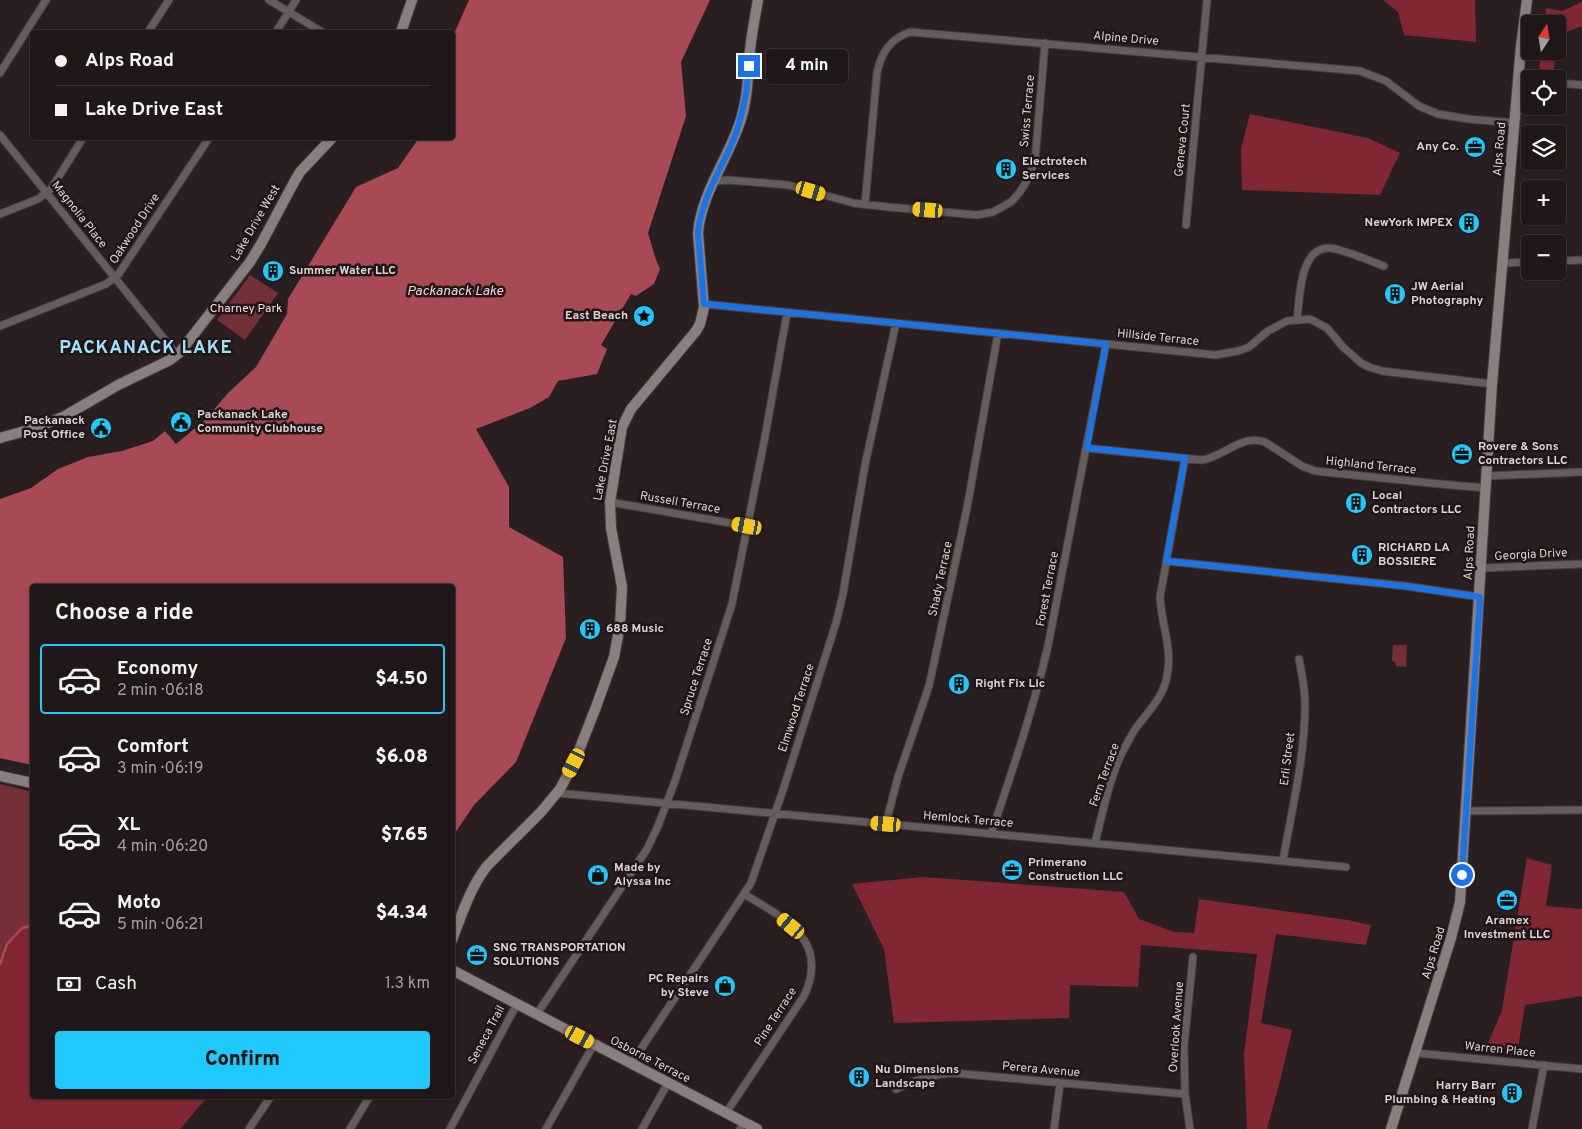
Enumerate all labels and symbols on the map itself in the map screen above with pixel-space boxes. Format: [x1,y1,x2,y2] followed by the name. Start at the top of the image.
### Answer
[1521,15,1566,60] north arrow
[1093,28,1159,50] street label: Alpine Drive
[766,48,849,84] callout: 4 min
[738,55,760,77] route end
[1017,74,1039,148] street label: Swiss Terrace
[1171,102,1195,178] street label: Geneva Court
[1490,121,1510,177] street label: Alps Road
[1463,135,1487,159] office icon: Any Co.
[1416,139,1459,155] place label: Any Co.
[1022,154,1087,184] place label: Electrotech Services
[994,157,1018,181] building icon: Electrotech Services
[48,178,110,252] street label: Magnolia Place
[794,179,827,203] car
[228,182,284,264] street label: Lake Drive West
[106,191,164,267] street label: Oakwood Drive
[912,201,943,219] car
[1457,211,1481,235] building icon: NewYork IMPEX
[1365,215,1453,231] place label: NewYork IMPEX
[261,259,285,283] building icon: Summer Water LLC
[289,263,396,279] place label: Summer Water LLC
[1411,279,1484,309] place label: JW Aerial Photography
[1383,282,1407,306] building icon: JW Aerial Photography
[407,283,504,300] water label: Packanack Lake
[210,301,282,317] park label: Charney Park
[632,304,656,328] place icon: East Beach
[565,308,628,324] place label: East Beach
[1116,326,1200,350] street label: Hillside Terrace
[59,337,233,360] district label: PACKANACK LAKE
[197,407,323,437] place label: Packanack Lake Community Clubhouse
[169,410,193,434] public building icon: Packanack Lake Community Clubhouse
[23,413,85,443] place label: Packanack Post Office
[89,416,113,440] public building icon: Packanack Post Office
[590,418,622,502] street label: Lake Drive East
[1478,439,1568,469] place label: Rovere & Sons Contractors LLC
[1450,442,1474,466] office icon: Rovere & Sons Contractors LLC
[1325,453,1417,479] street label: Highland Terrace
[639,488,721,518] street label: Russell Terrace
[1372,488,1462,518] place label: Local Contractors LLC
[1344,491,1368,515] building icon: Local Contractors LLC
[730,516,763,536] car
[1461,526,1479,580] street label: Alps Road
[925,540,957,618] street label: Shady Terrace
[1378,540,1450,570] place label: RICHARD LA BOSSIERE
[1350,543,1374,567] building icon: RICHARD LA BOSSIERE
[1494,545,1568,565] street label: Georgia Drive
[1033,550,1063,628] street label: Forest Terrace
[578,617,602,641] building icon: 688 Music
[606,621,664,637] place label: 688 Music
[677,636,717,718] street label: Spruce Terrace
[775,662,819,754] street label: Elmwood Terrace
[947,672,971,696] building icon: Right Fix Llc
[975,676,1045,692] place label: Right Fix Llc
[1277,731,1299,787] street label: Erli Street
[1086,741,1124,809] street label: Fern Terrace
[560,746,587,780] car
[922,808,1014,832] street label: Hemlock Terrace
[870,815,901,833] car
[1028,855,1124,885] place label: Primerano Construction LLC
[1000,858,1024,882] office icon: Primerano Construction LLC
[614,860,671,890] place label: Made by Alyssa Inc
[586,863,610,887] shop icon: Made by Alyssa Inc
[1451,864,1473,886] route start
[1495,888,1519,912] office icon: Aramex Investment LLC
[774,911,807,941] car
[1464,913,1551,943] place label: Aramex Investment LLC
[1418,925,1450,981] street label: Alps Road
[493,940,626,970] place label: SNG TRANSPORTATION SOLUTIONS
[465,943,489,967] office icon: SNG TRANSPORTATION SOLUTIONS
[648,971,709,1001] place label: PC Repairs by Steve
[713,974,737,998] shop icon: PC Repairs by Steve
[1166,981,1188,1073] street label: Overlook Avenue
[751,985,801,1049] street label: Pine Terrace
[465,1003,509,1067] street label: Seneca Trail
[563,1023,596,1051] car
[607,1033,693,1087] street label: Osborne Terrace
[1464,1038,1536,1062] street label: Warren Place
[1001,1059,1081,1081] street label: Perera Avenue
[875,1062,959,1092] place label: Nu Dimensions Landscape
[847,1065,871,1089] building icon: Nu Dimensions Landscape
[1385,1078,1496,1108] place label: Harry Barr Plumbing & Heating
[1500,1081,1524,1105] building icon: Harry Barr Plumbing & Heating

